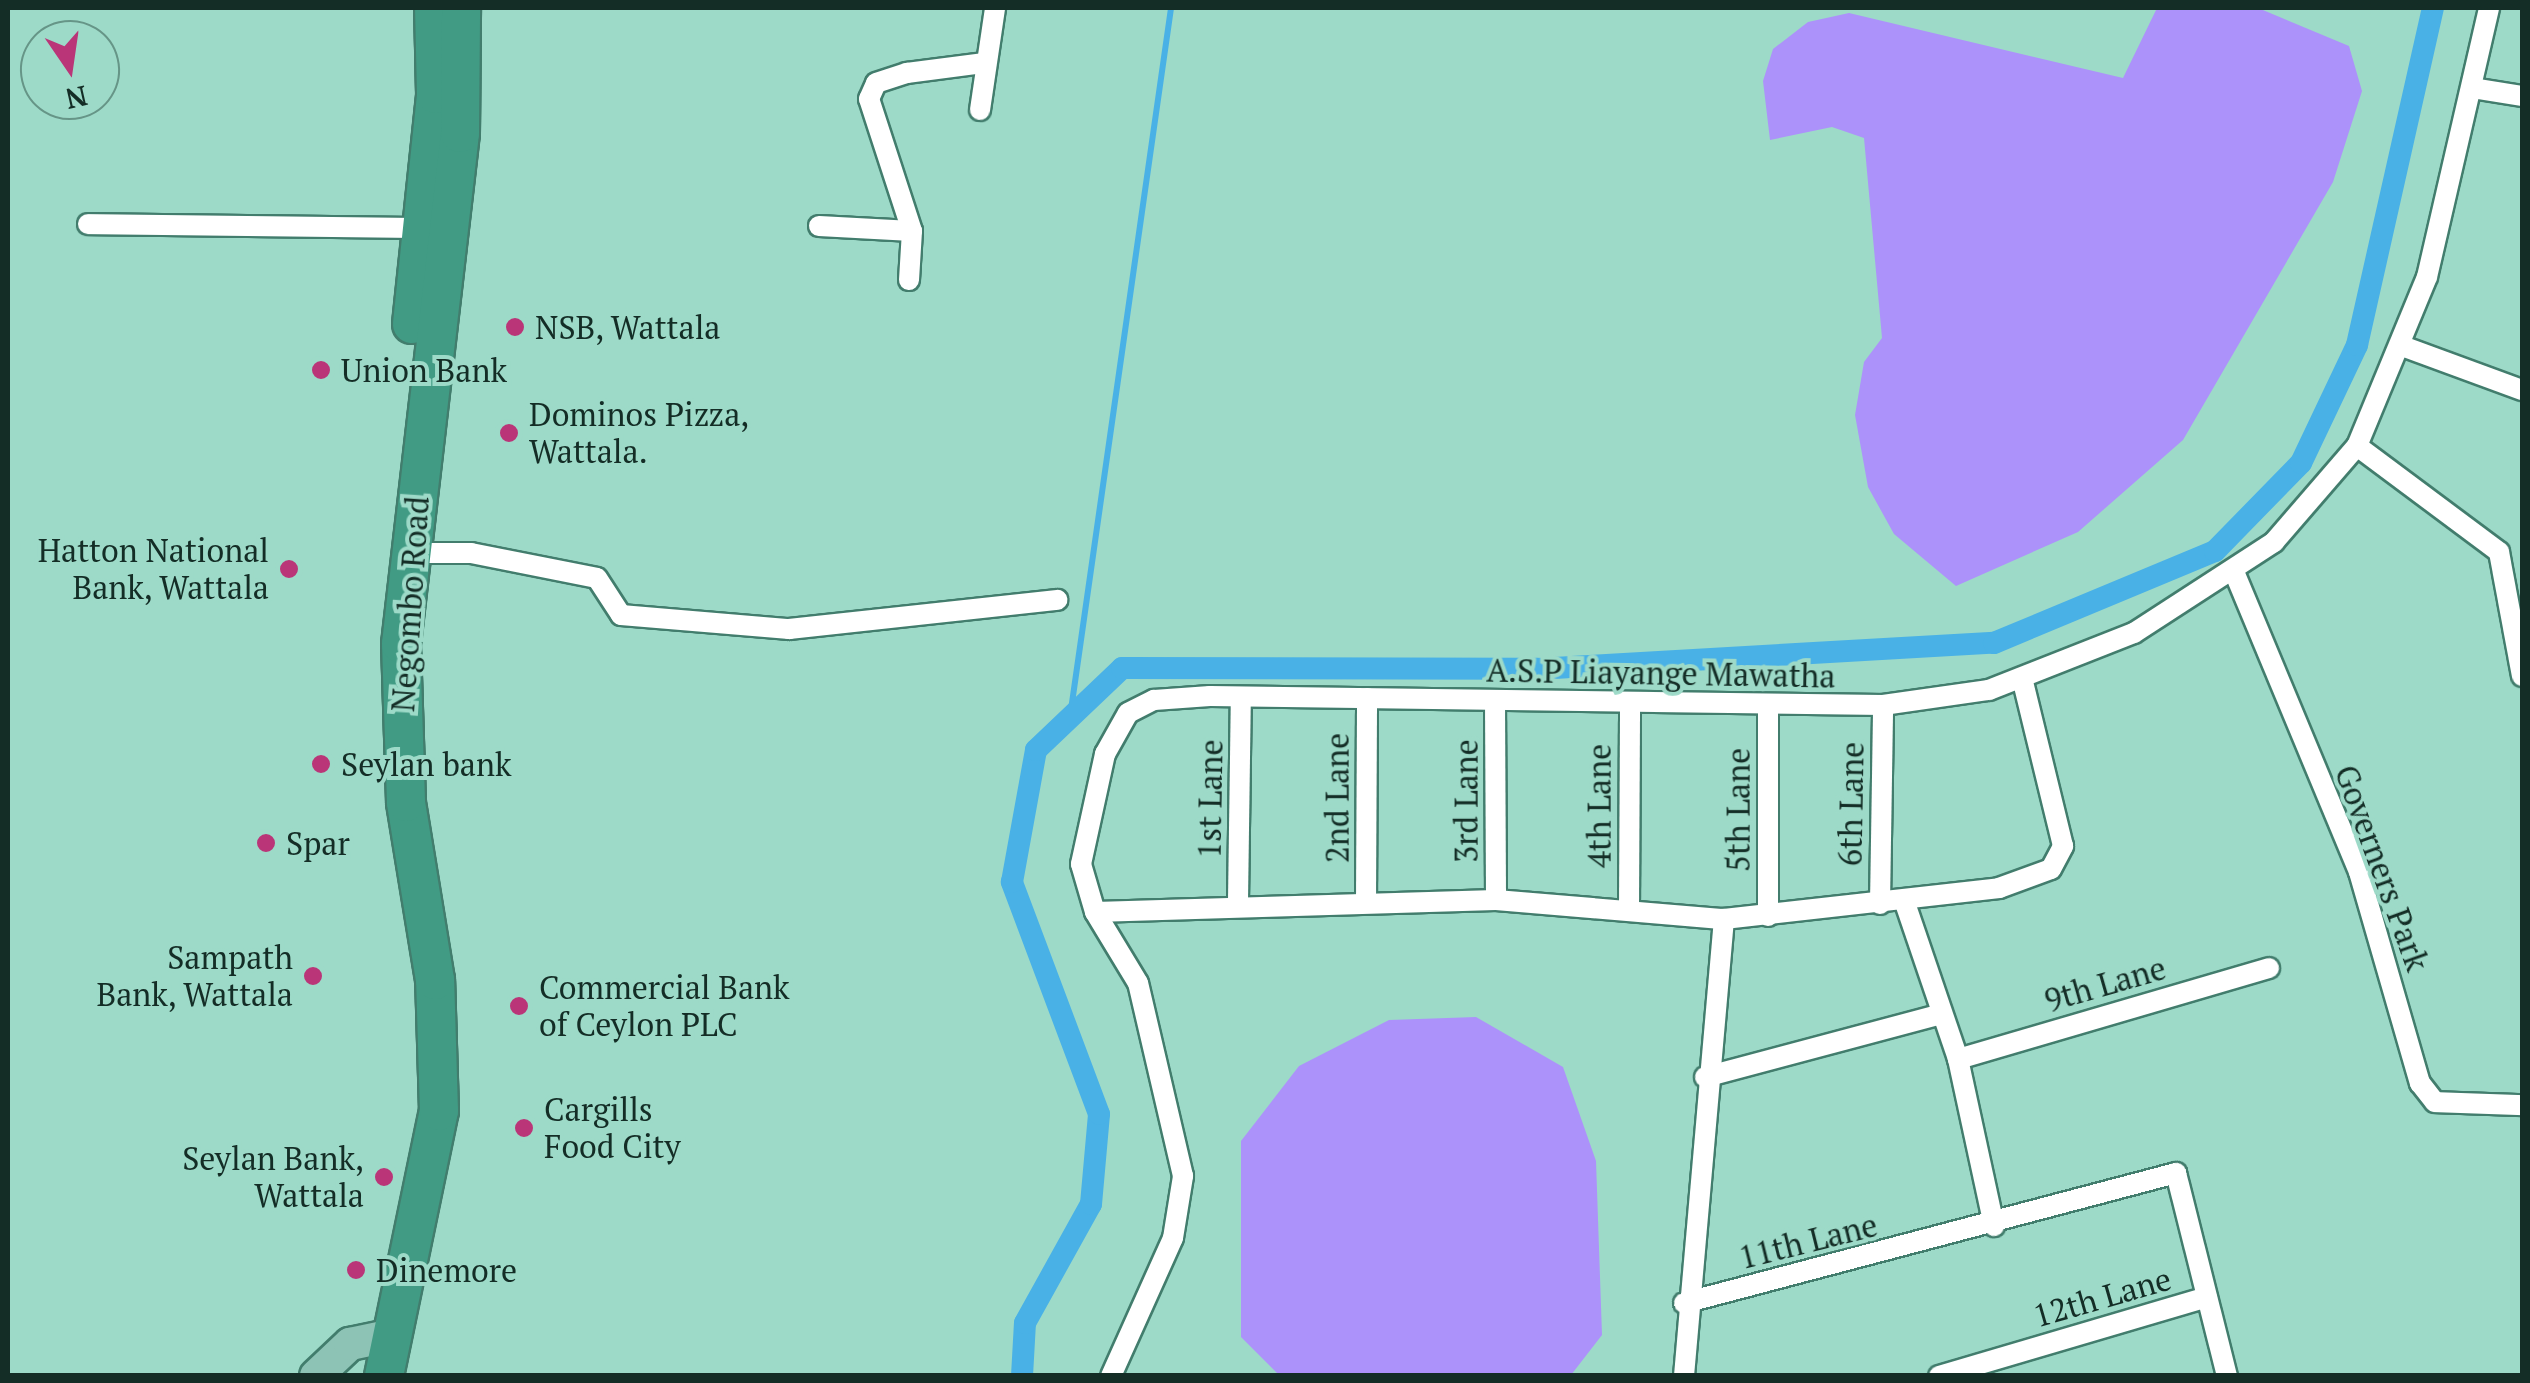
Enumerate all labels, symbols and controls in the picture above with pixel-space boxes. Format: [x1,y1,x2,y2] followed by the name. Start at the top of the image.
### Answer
[20,20,120,120] north arrow
[62,77,91,118] text: N
[535,308,722,346] place label: NSB, Wattala
[504,316,526,338] marker: NSB, Wattala
[341,351,507,389] place label: Union Bank
[310,359,332,381] marker: Union Bank
[529,396,749,471] place label: Dominos Pizza, Wattala.
[498,422,520,444] marker: Dominos Pizza, Wattala.
[383,495,437,713] street label: Negombo Road
[38,532,269,607] place label: Hatton National Bank, Wattala
[278,558,300,580] marker: Hatton National Bank, Wattala
[1486,651,1836,695] street label: A.S.P Liayange Mawatha
[1318,733,1356,863] street label: 2nd Lane
[1190,739,1230,859] street label: 1st Lane
[1447,739,1485,863] street label: 3rd Lane
[1831,742,1871,866] street label: 6th Lane
[1580,744,1618,868] street label: 4th Lane
[341,745,512,783] place label: Seylan bank
[1719,748,1757,872] street label: 5th Lane
[310,753,332,775] marker: Seylan bank
[2327,760,2437,976] street label: Governers Park
[286,824,350,862] place label: Spar
[255,832,277,854] marker: Spar
[95,939,293,1014] place label: Sampath Bank, Wattala
[2040,948,2170,1020] street label: 9th Lane
[302,965,324,987] marker: Sampath Bank, Wattala
[539,969,790,1044] place label: Commercial Bank of Ceylon PLC
[508,995,530,1017] marker: Commercial Bank of Ceylon PLC
[544,1091,681,1166] place label: Cargills Food City
[513,1117,535,1139] marker: Cargills Food City
[182,1140,364,1215] place label: Seylan Bank, Wattala
[373,1166,395,1188] marker: Seylan Bank, Wattala
[1735,1205,1881,1277] street label: 11th Lane
[376,1251,517,1289] place label: Dinemore
[345,1259,367,1281] marker: Dinemore
[2029,1259,2175,1335] street label: 12th Lane

